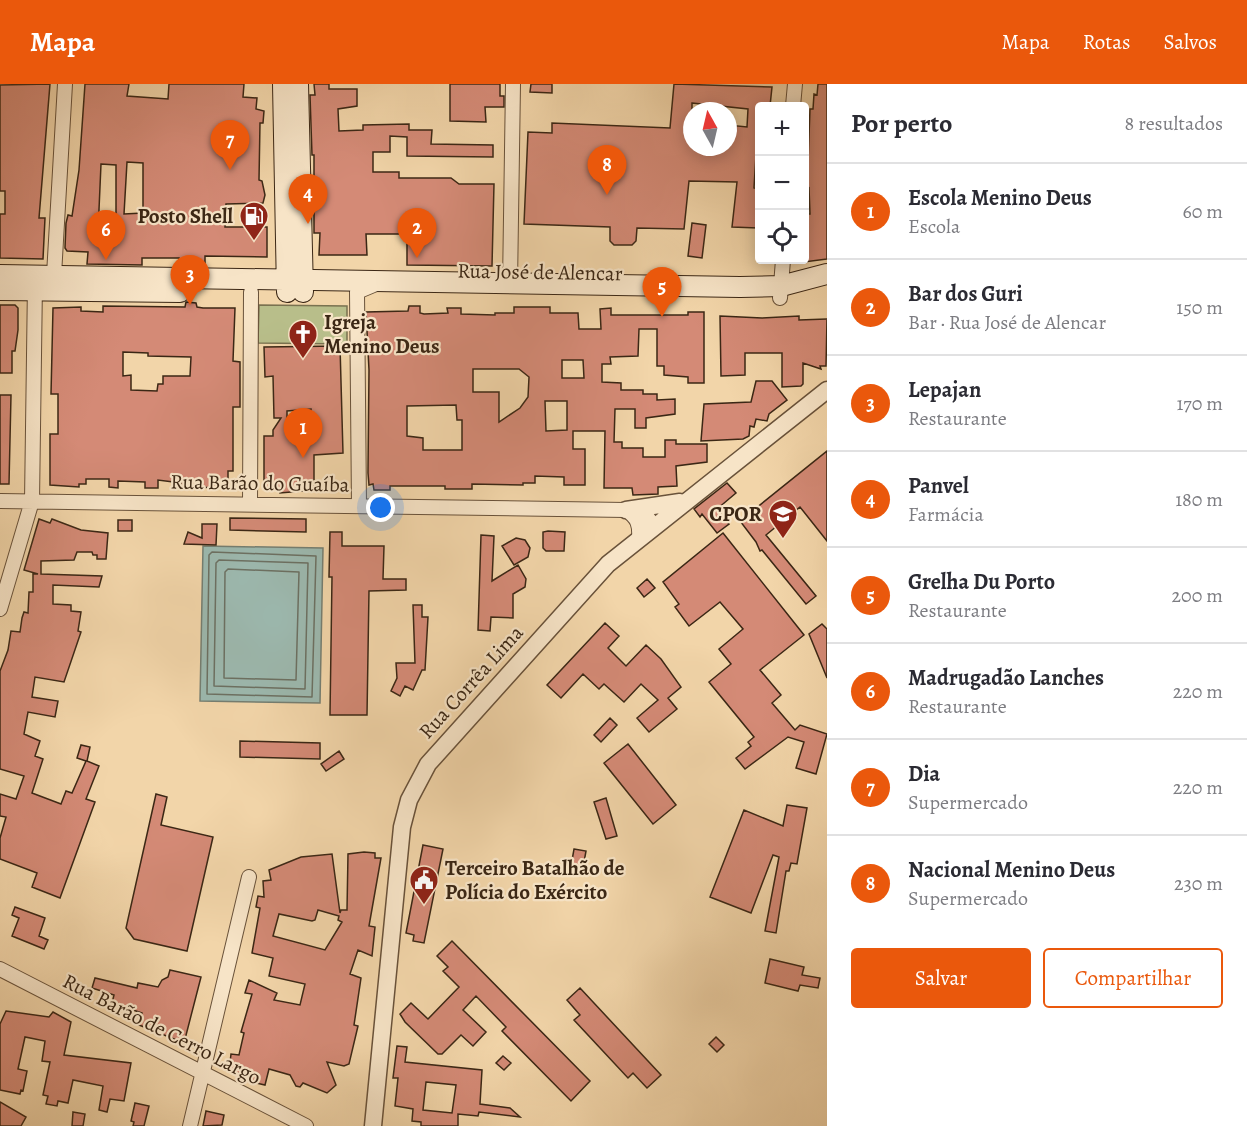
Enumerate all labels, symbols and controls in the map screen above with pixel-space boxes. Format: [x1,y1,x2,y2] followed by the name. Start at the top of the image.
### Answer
[30,23,95,61] text: Mapa
[1001,28,1050,56] text: Mapa
[1083,28,1130,56] text: Rotas
[1163,28,1217,56] text: Salvos
[683,102,737,156] north arrow
[755,102,809,264] map controls
[755,102,809,156] button: +
[851,106,952,141] text: Por perto
[1125,110,1223,137] text: 8 resultados
[210,120,250,170] pin: 7
[588,146,626,195] pin: 8
[755,156,809,210] button: −
[288,174,328,224] pin: 4
[908,183,1092,213] text: Escola Menino Deus
[867,198,874,225] text: 1
[1183,198,1223,225] text: 60 m
[238,200,270,242] fuel station icon: Posto Shell
[137,202,233,230] place label: Posto Shell
[398,208,436,258] pin: 2
[86,210,126,260] pin: 6
[755,210,809,264] button: locate
[908,213,960,240] text: Escola
[170,256,210,305] pin: 3
[457,257,623,287] street label: Rua José de Alencar
[642,268,682,317] pin: 5
[908,279,1023,309] text: Bar dos Guri
[866,294,875,321] text: 2
[1176,294,1223,321] text: 150 m
[324,308,439,360] place label: Igreja Menino Deus
[908,309,1106,336] text: Bar · Rua José de Alencar
[287,318,319,360] church icon: Igreja Menino Deus
[908,375,981,405] text: Lepajan
[866,390,875,417] text: 3
[1177,390,1223,417] text: 170 m
[908,405,1007,432] text: Restaurante
[284,408,322,458] pin: 1
[170,467,350,499] street label: Rua Barão do Guaíba
[908,471,969,501] text: Panvel
[866,486,875,513] text: 4
[1175,486,1223,513] text: 180 m
[366,493,395,522] your location
[767,498,799,540] school or university icon: CPOR
[709,500,763,528] place label: CPOR
[908,501,984,528] text: Farmácia
[908,567,1055,597] text: Grelha Du Porto
[866,582,875,609] text: 5
[1172,582,1223,609] text: 200 m
[908,597,1007,624] text: Restaurante
[413,619,530,745] street label: Rua Corrêa Lima
[908,663,1104,693] text: Madrugadão Lanches
[866,678,875,705] text: 6
[1173,678,1223,705] text: 220 m
[908,693,1007,720] text: Restaurante
[908,759,940,789] text: Dia
[866,774,875,801] text: 7
[1173,774,1223,801] text: 220 m
[908,789,1028,816] text: Supermercado
[445,854,625,906] place label: Terceiro Batalhão de Polícia do Exército
[908,855,1115,885] text: Nacional Menino Deus
[408,864,440,906] public building icon: Terceiro Batalhão de Polícia do Exército
[866,870,875,897] text: 8
[1174,870,1223,897] text: 230 m
[908,885,1028,912] text: Supermercado
[851,948,1031,1008] button: Salvar
[1043,948,1223,1008] button: Compartilhar
[58,967,266,1091] street label: Rua Barão de Cerro Largo

